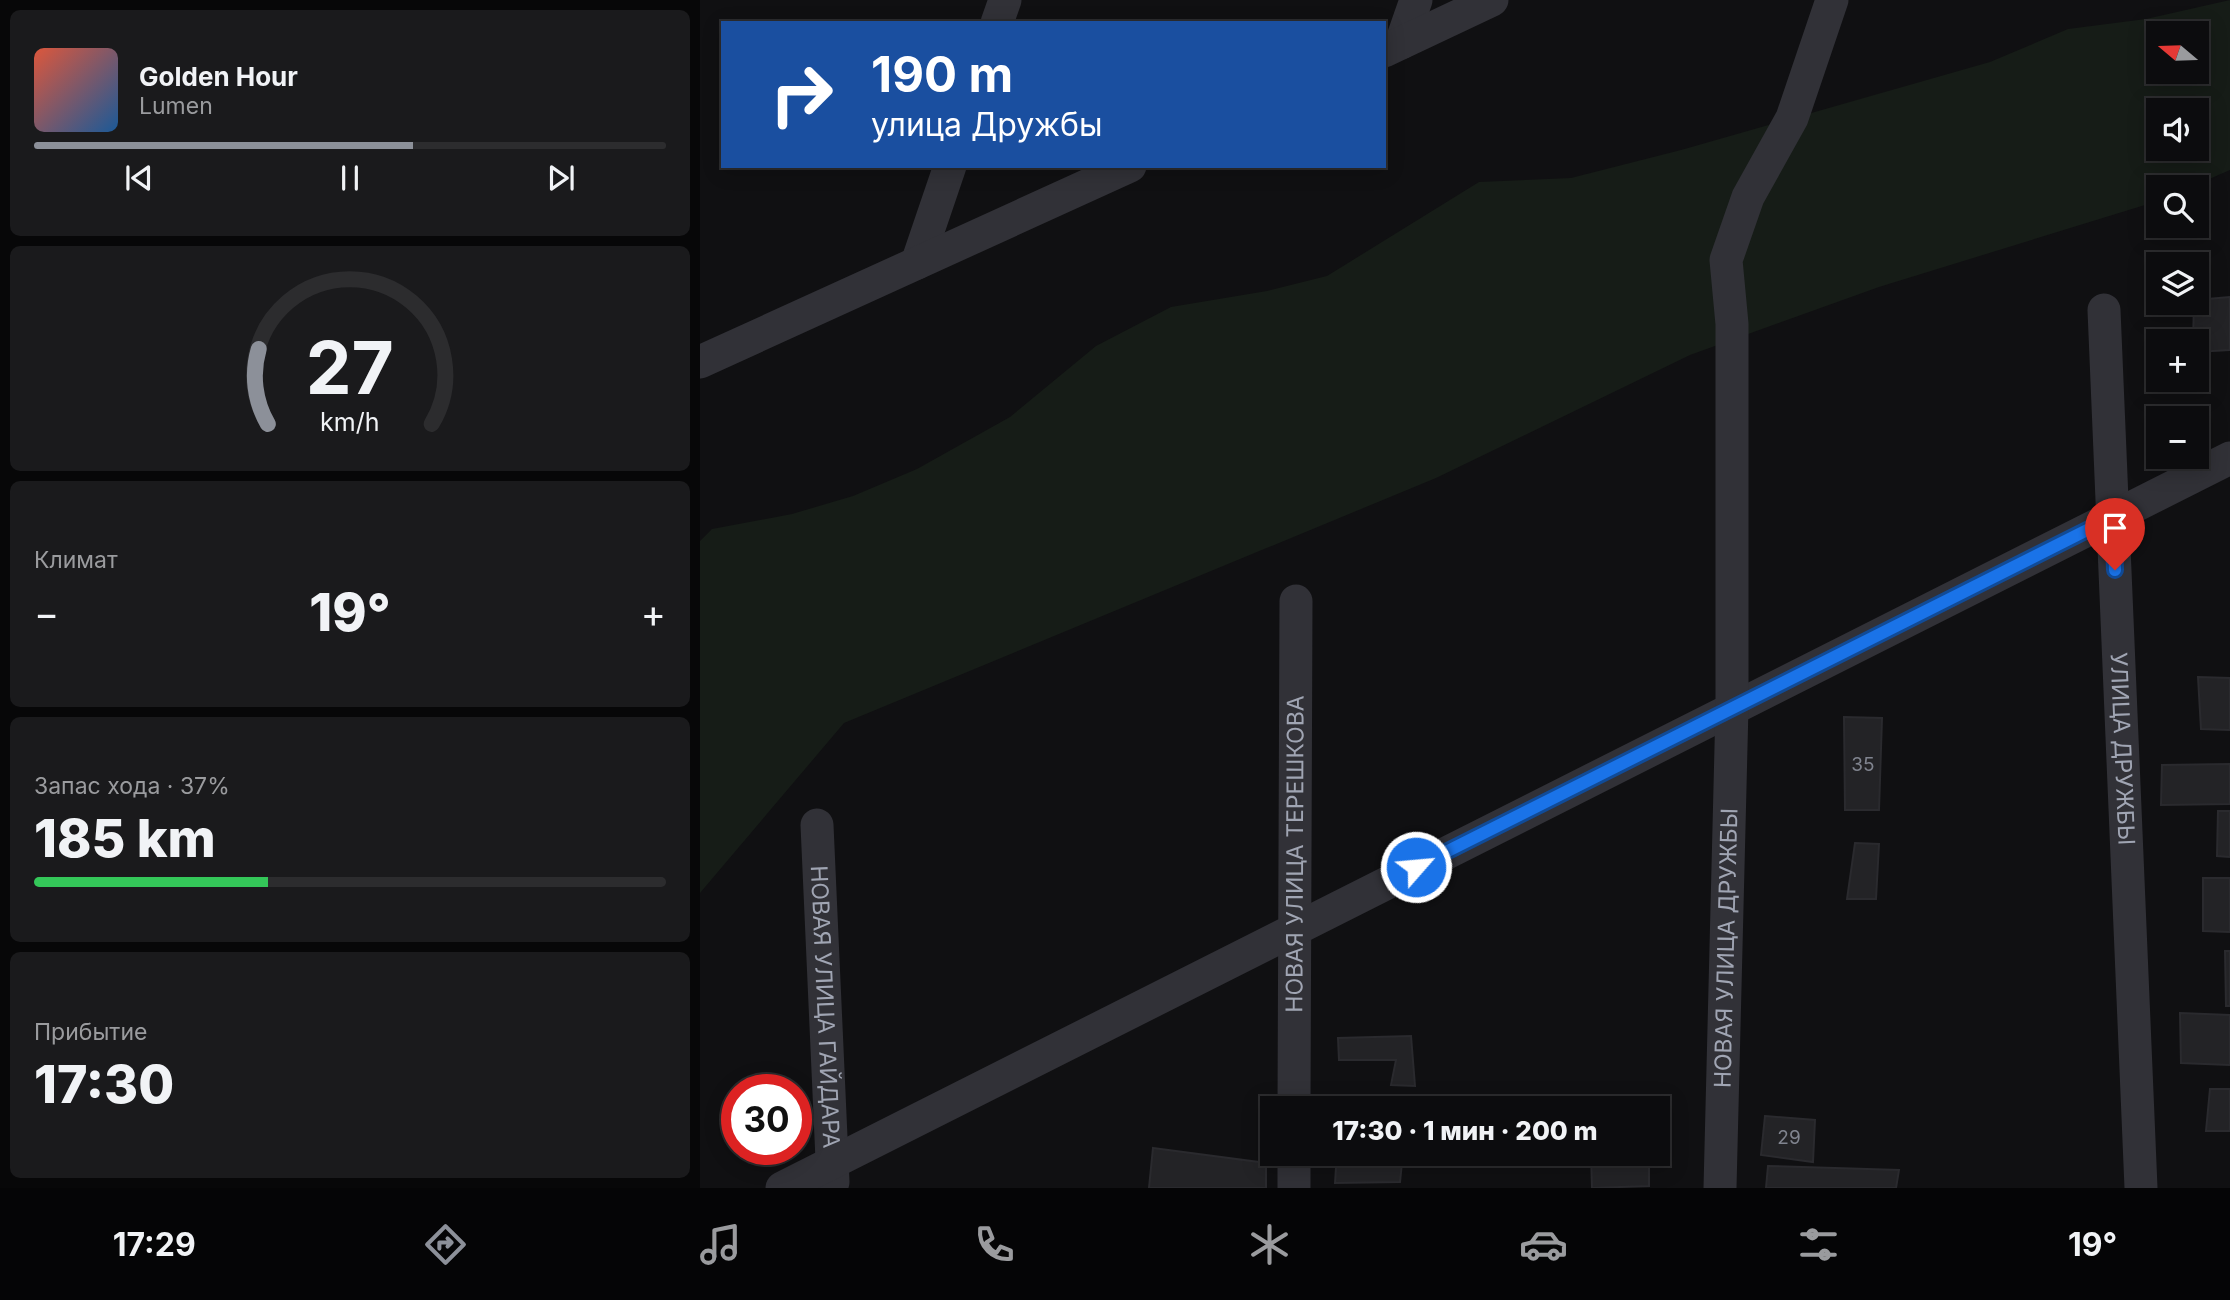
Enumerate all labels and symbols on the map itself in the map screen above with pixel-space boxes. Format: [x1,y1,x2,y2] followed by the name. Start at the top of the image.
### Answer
[2146,21,2208,84] north arrow
[2085,498,2145,570] pin
[2104,651,2141,846] street label: УЛИЦА ДРУЖБЫ
[1280,695,1310,1013] street label: НОВАЯ УЛИЦА ТЕРЕШКОВА
[1851,753,1875,776] house number: 35
[1708,808,1743,1088] street label: НОВАЯ УЛИЦА ДРУЖБЫ
[1379,830,1453,904] position arrow
[805,865,845,1149] street label: НОВАЯ УЛИЦА ГАЙДАРА
[721,1074,812,1165] speed limit sign: 30
[1777,1126,1801,1149] house number: 29

